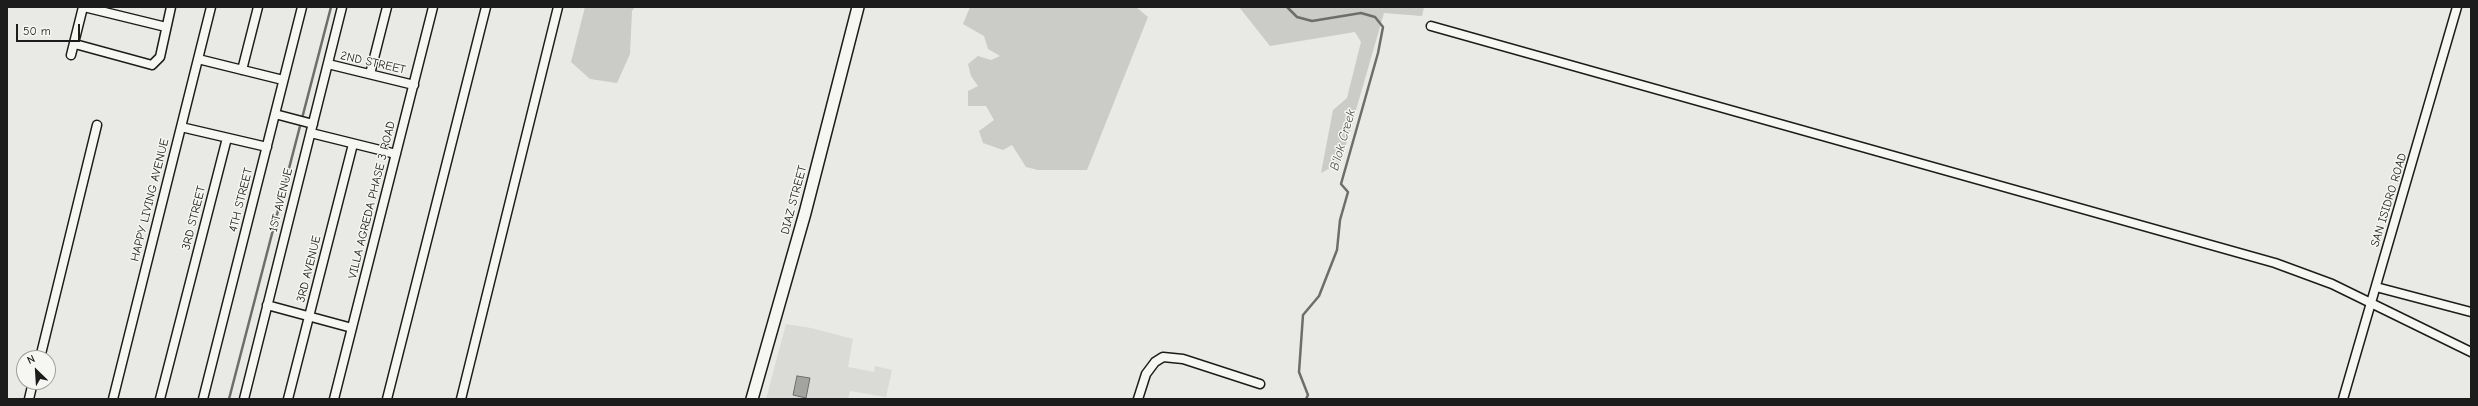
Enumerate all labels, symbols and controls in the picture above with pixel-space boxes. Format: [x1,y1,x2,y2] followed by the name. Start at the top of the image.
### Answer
[18,16,82,42] scale bar
[23,24,51,38] text: 50 m
[339,49,407,77] street label: 2ND STREET
[1327,108,1359,172] water label: B'lok Creek
[345,120,399,280] street label: VILLA AGREDA PHASE 3 ROAD
[128,137,172,263] street label: HAPPY LIVING AVENUE
[2368,151,2410,249] street label: SAN ISIDRO ROAD
[778,164,810,236] street label: DIAZ STREET
[226,166,256,234] street label: 4TH STREET
[266,167,296,233] street label: 1ST AVENUE
[179,184,209,252] street label: 3RD STREET
[294,234,324,304] street label: 3RD AVENUE
[16,350,56,390] north arrow
[25,352,37,367] text: N

